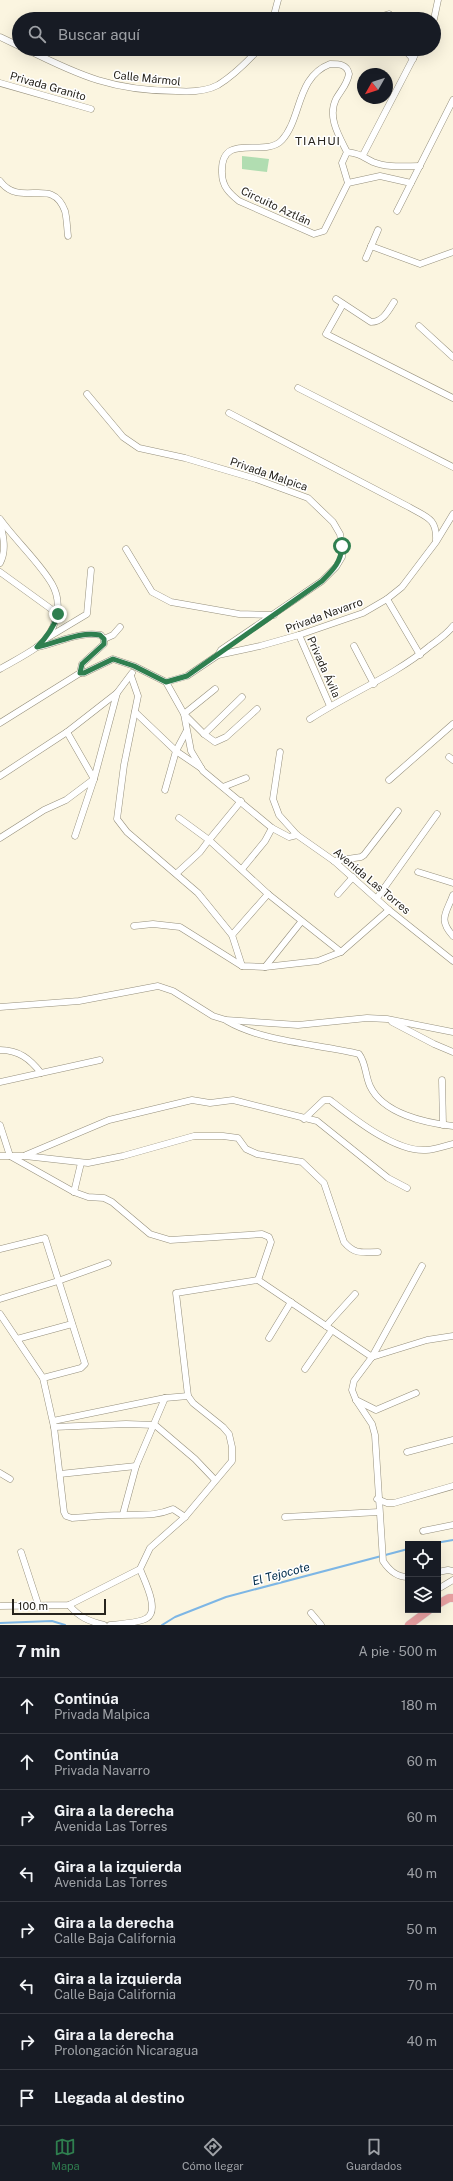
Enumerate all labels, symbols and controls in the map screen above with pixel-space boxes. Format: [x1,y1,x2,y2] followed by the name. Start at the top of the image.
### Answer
[12,12,441,56] search box
[26,23,48,45] icon: search
[58,26,140,43] text: Buscar aquí
[113,68,181,88] street label: Calle Mármol
[357,68,393,104] north arrow
[9,69,87,103] street label: Privada Granito
[295,134,341,148] district label: TIAHUI
[239,185,313,227] street label: Circuito Aztlán
[229,455,309,493] street label: Privada Malpica
[333,537,351,555] route start
[284,595,364,635] street label: Privada Navarro
[49,605,67,623] route end
[305,634,344,699] street label: Privada Ávila
[331,846,413,917] street label: Avenida Las Torres
[405,1541,441,1613] map controls
[405,1541,441,1577] button: locate
[251,1559,312,1588] water label: El Tejocote
[405,1577,441,1613] button: layers
[12,1597,106,1616] scale bar
[18,1600,48,1612] text: 100 m
[16,1641,60,1661] text: 7 min
[359,1644,437,1659] text: A pie · 500 m
[54,1690,119,1707] text: Continúa
[16,1695,38,1717] icon: ahead
[401,1698,437,1713] text: 180 m
[54,1707,150,1722] text: Privada Malpica
[54,1746,119,1763] text: Continúa
[16,1751,38,1773] icon: ahead
[407,1754,437,1769] text: 60 m
[54,1763,150,1778] text: Privada Navarro
[54,1802,174,1819] text: Gira a la derecha
[16,1807,38,1829] icon: right
[407,1810,437,1825] text: 60 m
[54,1819,167,1834] text: Avenida Las Torres
[54,1858,182,1875] text: Gira a la izquierda
[16,1863,38,1885] icon: left
[406,1866,437,1881] text: 40 m
[54,1875,167,1890] text: Avenida Las Torres
[54,1914,174,1931] text: Gira a la derecha
[16,1919,38,1941] icon: right
[406,1922,437,1937] text: 50 m
[54,1931,176,1946] text: Calle Baja California
[54,1970,182,1987] text: Gira a la izquierda
[16,1975,38,1997] icon: left
[407,1978,437,1993] text: 70 m
[54,1987,176,2002] text: Calle Baja California
[54,2026,174,2043] text: Gira a la derecha
[16,2031,38,2053] icon: right
[406,2034,437,2049] text: 40 m
[54,2043,198,2058] text: Prolongación Nicaragua
[16,2087,38,2109] icon: arrive
[54,2089,185,2106] text: Llegada al destino
[51,2136,80,2172] tab: Mapa
[182,2136,244,2172] tab: Cómo llegar
[346,2136,402,2172] tab: Guardados

